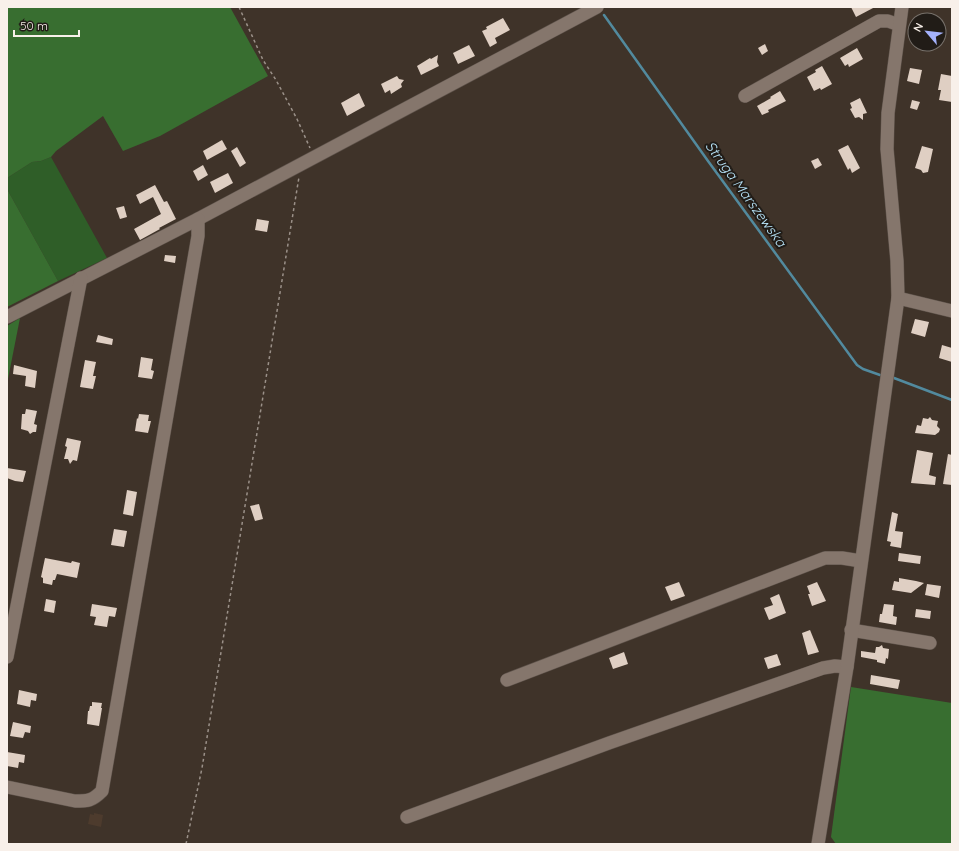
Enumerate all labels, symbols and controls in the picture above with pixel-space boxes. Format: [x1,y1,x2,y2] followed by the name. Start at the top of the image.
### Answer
[14,12,79,38] scale bar
[907,12,947,52] north arrow
[20,18,48,33] text: 50 m
[910,20,926,34] text: N
[702,138,791,252] water label: Struga Marszewska

